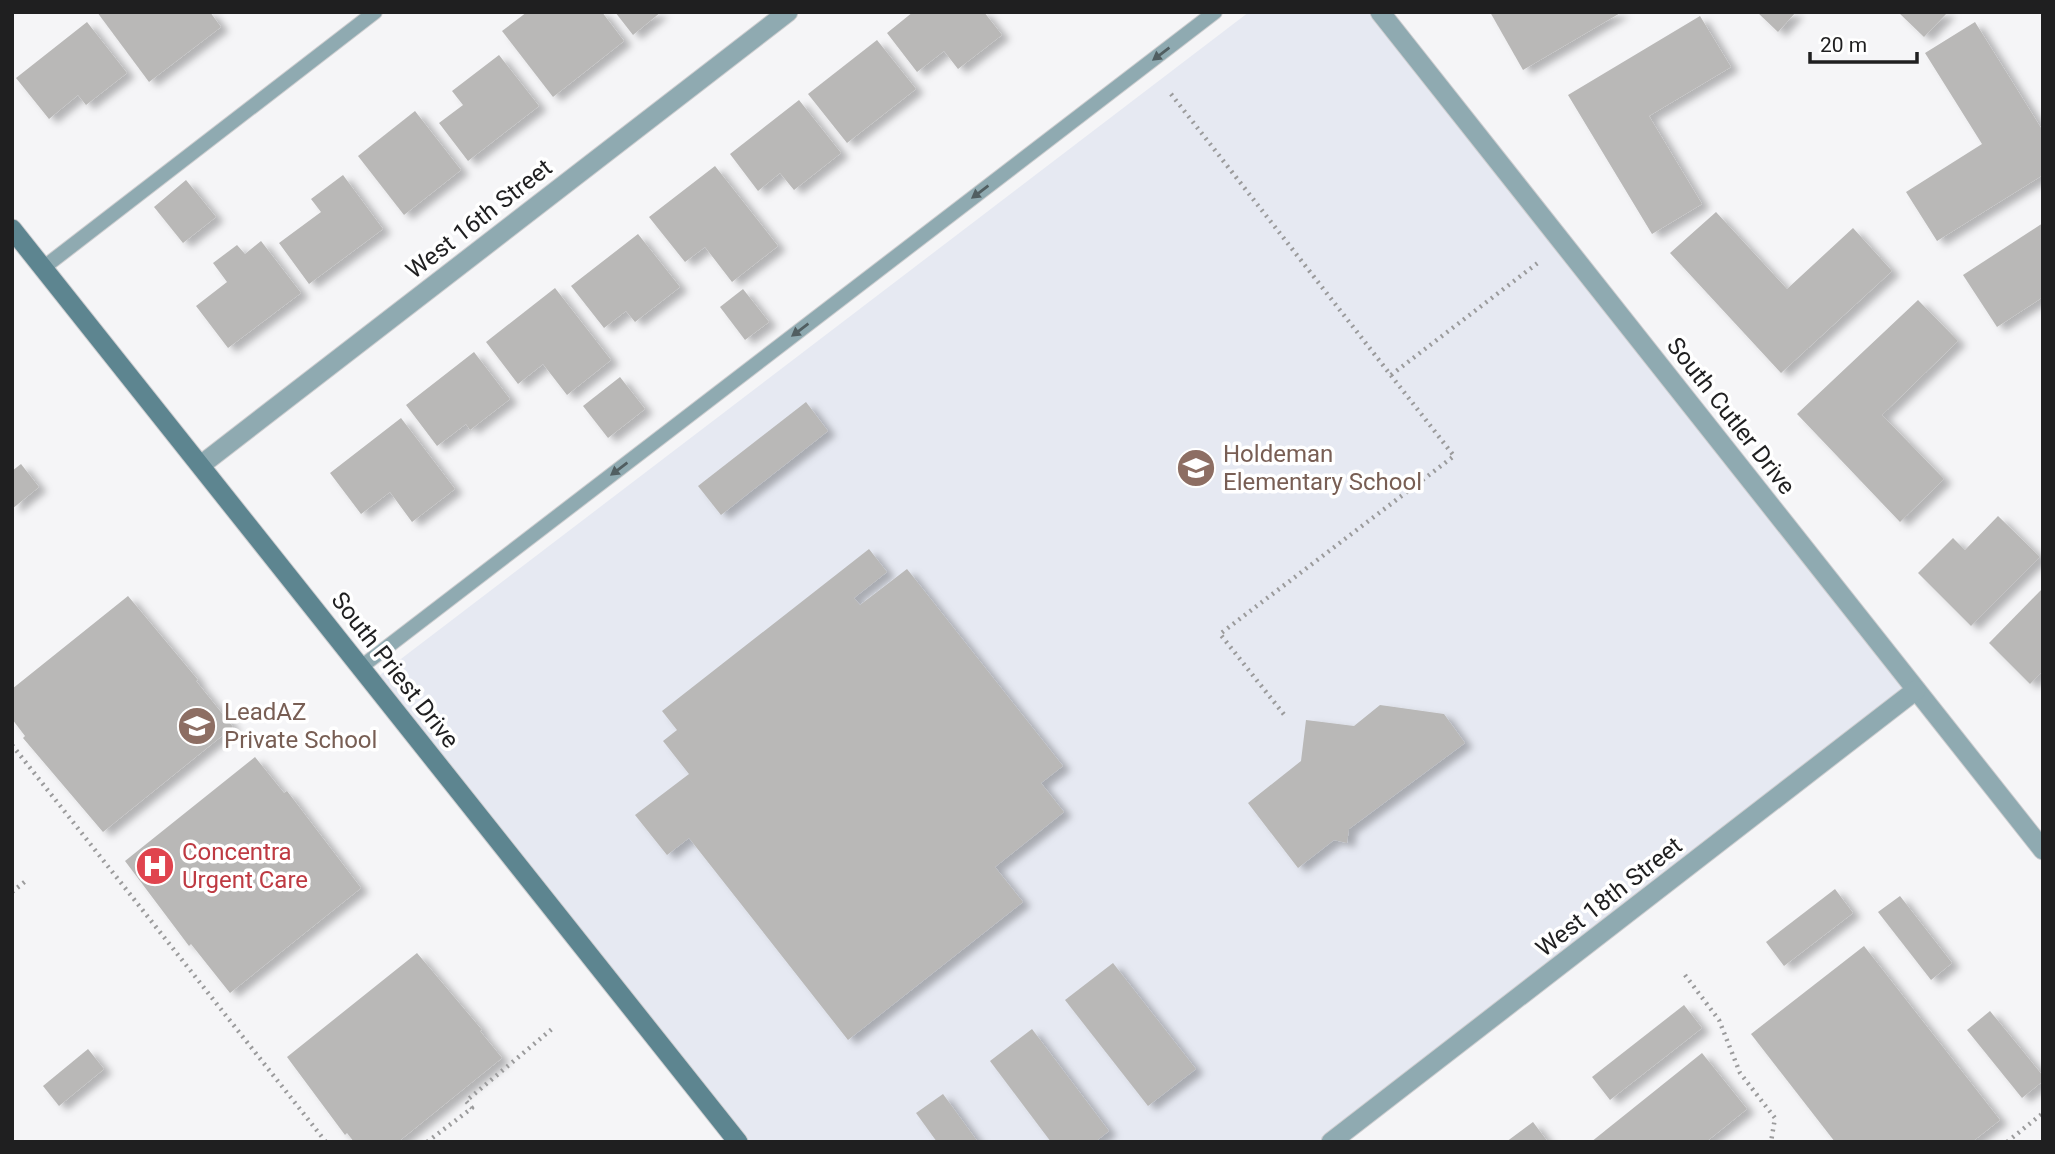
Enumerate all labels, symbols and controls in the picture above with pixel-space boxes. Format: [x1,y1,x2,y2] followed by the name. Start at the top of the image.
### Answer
[1810,21,1917,65] scale bar
[1820,33,1867,57] text: 20 m
[1152,46,1170,60] one-way arrow
[401,153,558,285] street label: West 16th Street
[972,185,990,200] one-way arrow
[791,323,809,337] one-way arrow
[1661,332,1801,500] street label: South Cutler Drive
[1223,440,1422,496] place label: Holdeman Elementary School
[1175,447,1217,489] school or university icon: Holdeman Elementary School
[610,461,628,475] one-way arrow
[325,586,465,754] street label: South Priest Drive
[224,698,377,754] place label: LeadAZ Private School
[176,705,218,747] school or university icon: LeadAZ Private School
[1531,831,1688,963] street label: West 18th Street
[182,838,308,894] place label: Concentra Urgent Care
[134,845,176,887] hospital icon: Concentra Urgent Care

